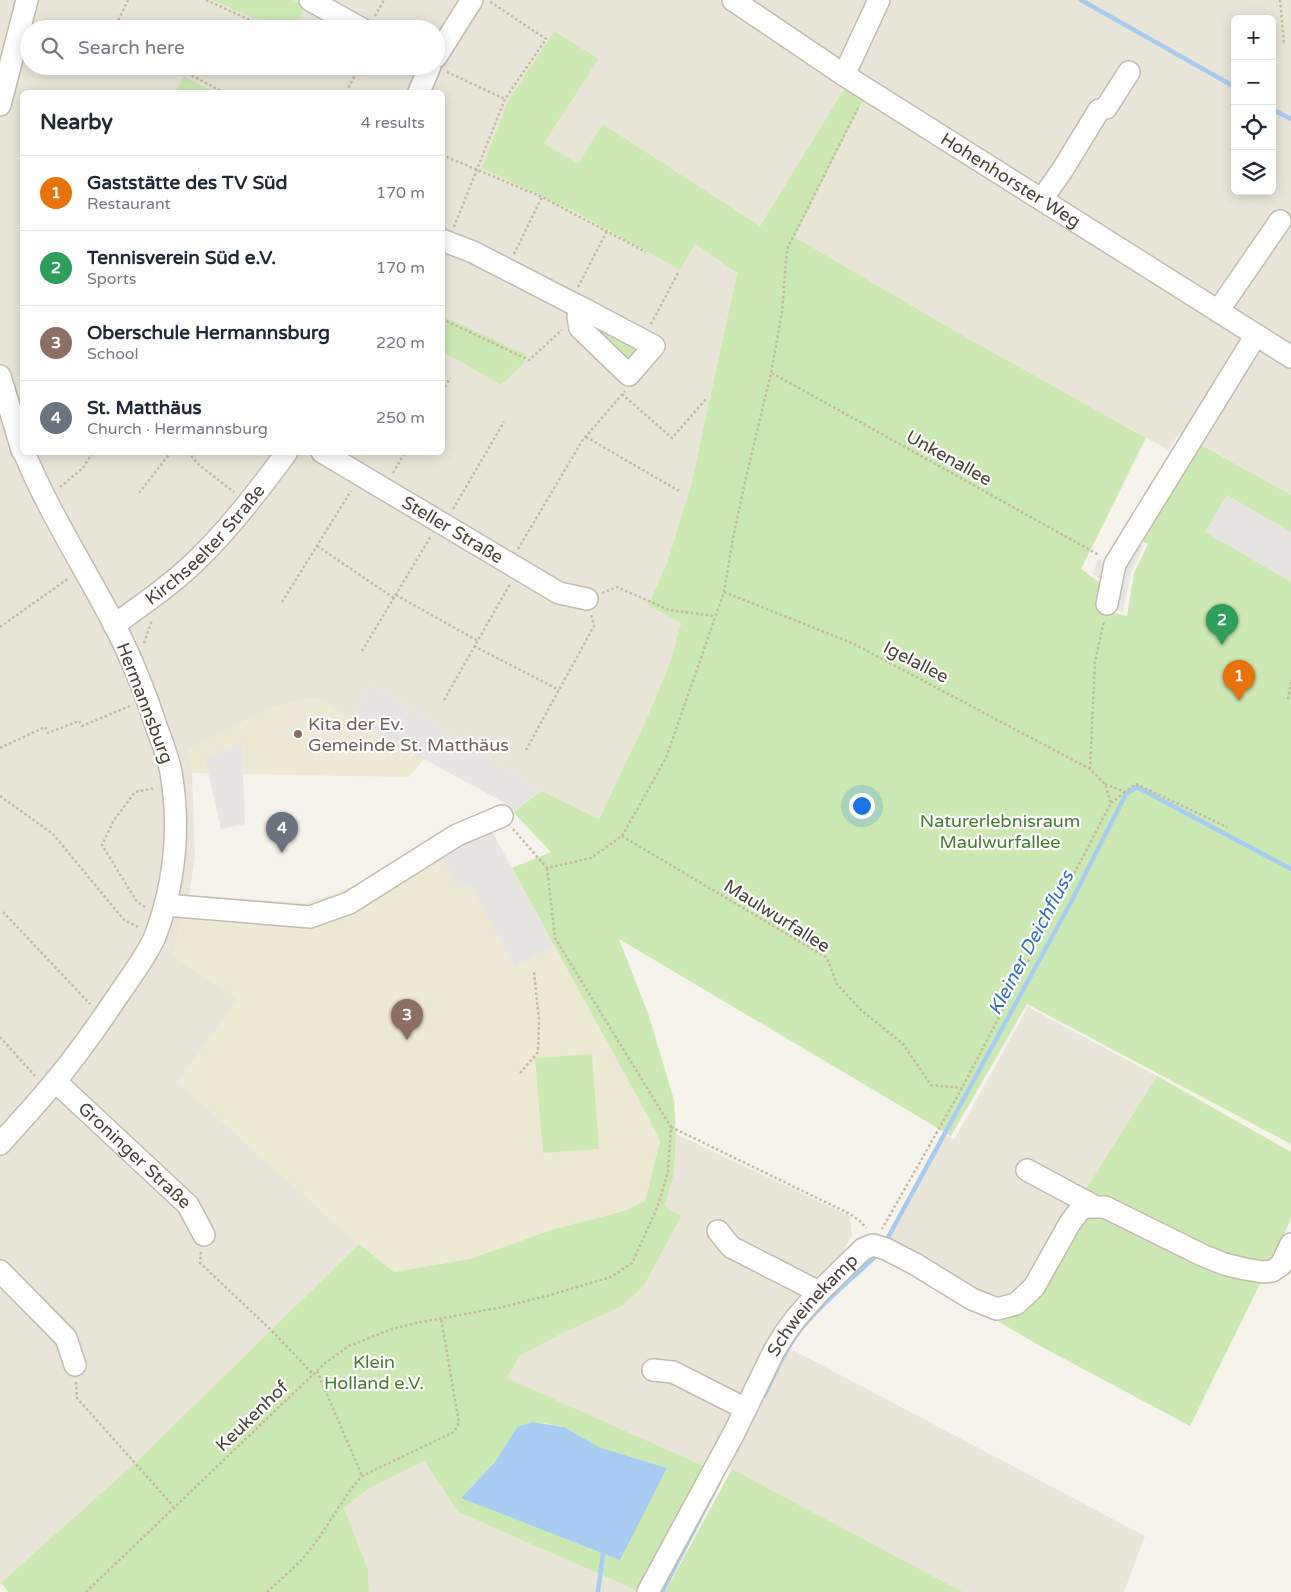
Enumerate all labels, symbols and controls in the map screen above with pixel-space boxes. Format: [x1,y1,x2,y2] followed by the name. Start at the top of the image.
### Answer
[1231,15,1276,195] map controls
[1231,15,1276,60] button: +
[20,20,445,75] search box
[38,34,66,62] icon: search
[78,37,185,59] text: Search here
[1231,60,1276,105] button: −
[1231,105,1276,150] button: locate
[40,110,113,135] text: Nearby
[361,113,425,133] text: 4 results
[937,128,1085,232] street label: Hohenhorster Weg
[1231,150,1276,195] button: layers
[87,172,288,194] text: Gaststätte des TV Süd
[51,183,61,203] text: 1
[376,183,425,203] text: 170 m
[87,194,171,214] text: Restaurant
[87,247,276,269] text: Tennisverein Süd e.V.
[51,258,61,278] text: 2
[376,258,425,278] text: 170 m
[87,269,136,289] text: Sports
[87,322,330,344] text: Oberschule Hermannsburg
[51,333,61,353] text: 3
[376,333,425,353] text: 220 m
[87,344,139,364] text: School
[87,397,202,419] text: St. Matthäus
[51,408,61,428] text: 4
[376,408,425,428] text: 250 m
[87,419,268,439] text: Church · Hermannsburg
[902,425,996,491] street label: Unkenallee
[141,480,270,610] street label: Kirchseelter Straße
[398,491,507,568] street label: Steller Straße
[1206,604,1238,645] pin: 2
[880,636,952,688] street label: Igelallee
[112,639,178,767] street label: Hermannsburg
[1223,660,1255,701] pin: 1
[308,713,509,756] place label: Kita der Ev. Gemeinde St. Matthäus
[292,728,304,740] marker: Kita der Ev. Gemeinde St. Matthäus
[849,793,875,819] your location
[920,810,1080,853] park label: Naturerlebnisraum Maulwurfallee
[266,812,298,853] pin: 4
[984,865,1079,1019] water label: Kleiner Deichfluss
[720,875,834,957] street label: Maulwurfallee
[391,999,423,1040] pin: 3
[74,1097,196,1213] street label: Groninger Straße
[762,1249,863,1361] street label: Schweinekamp
[324,1351,424,1394] park label: Klein Holland e.V.
[211,1376,293,1456] street label: Keukenhof

